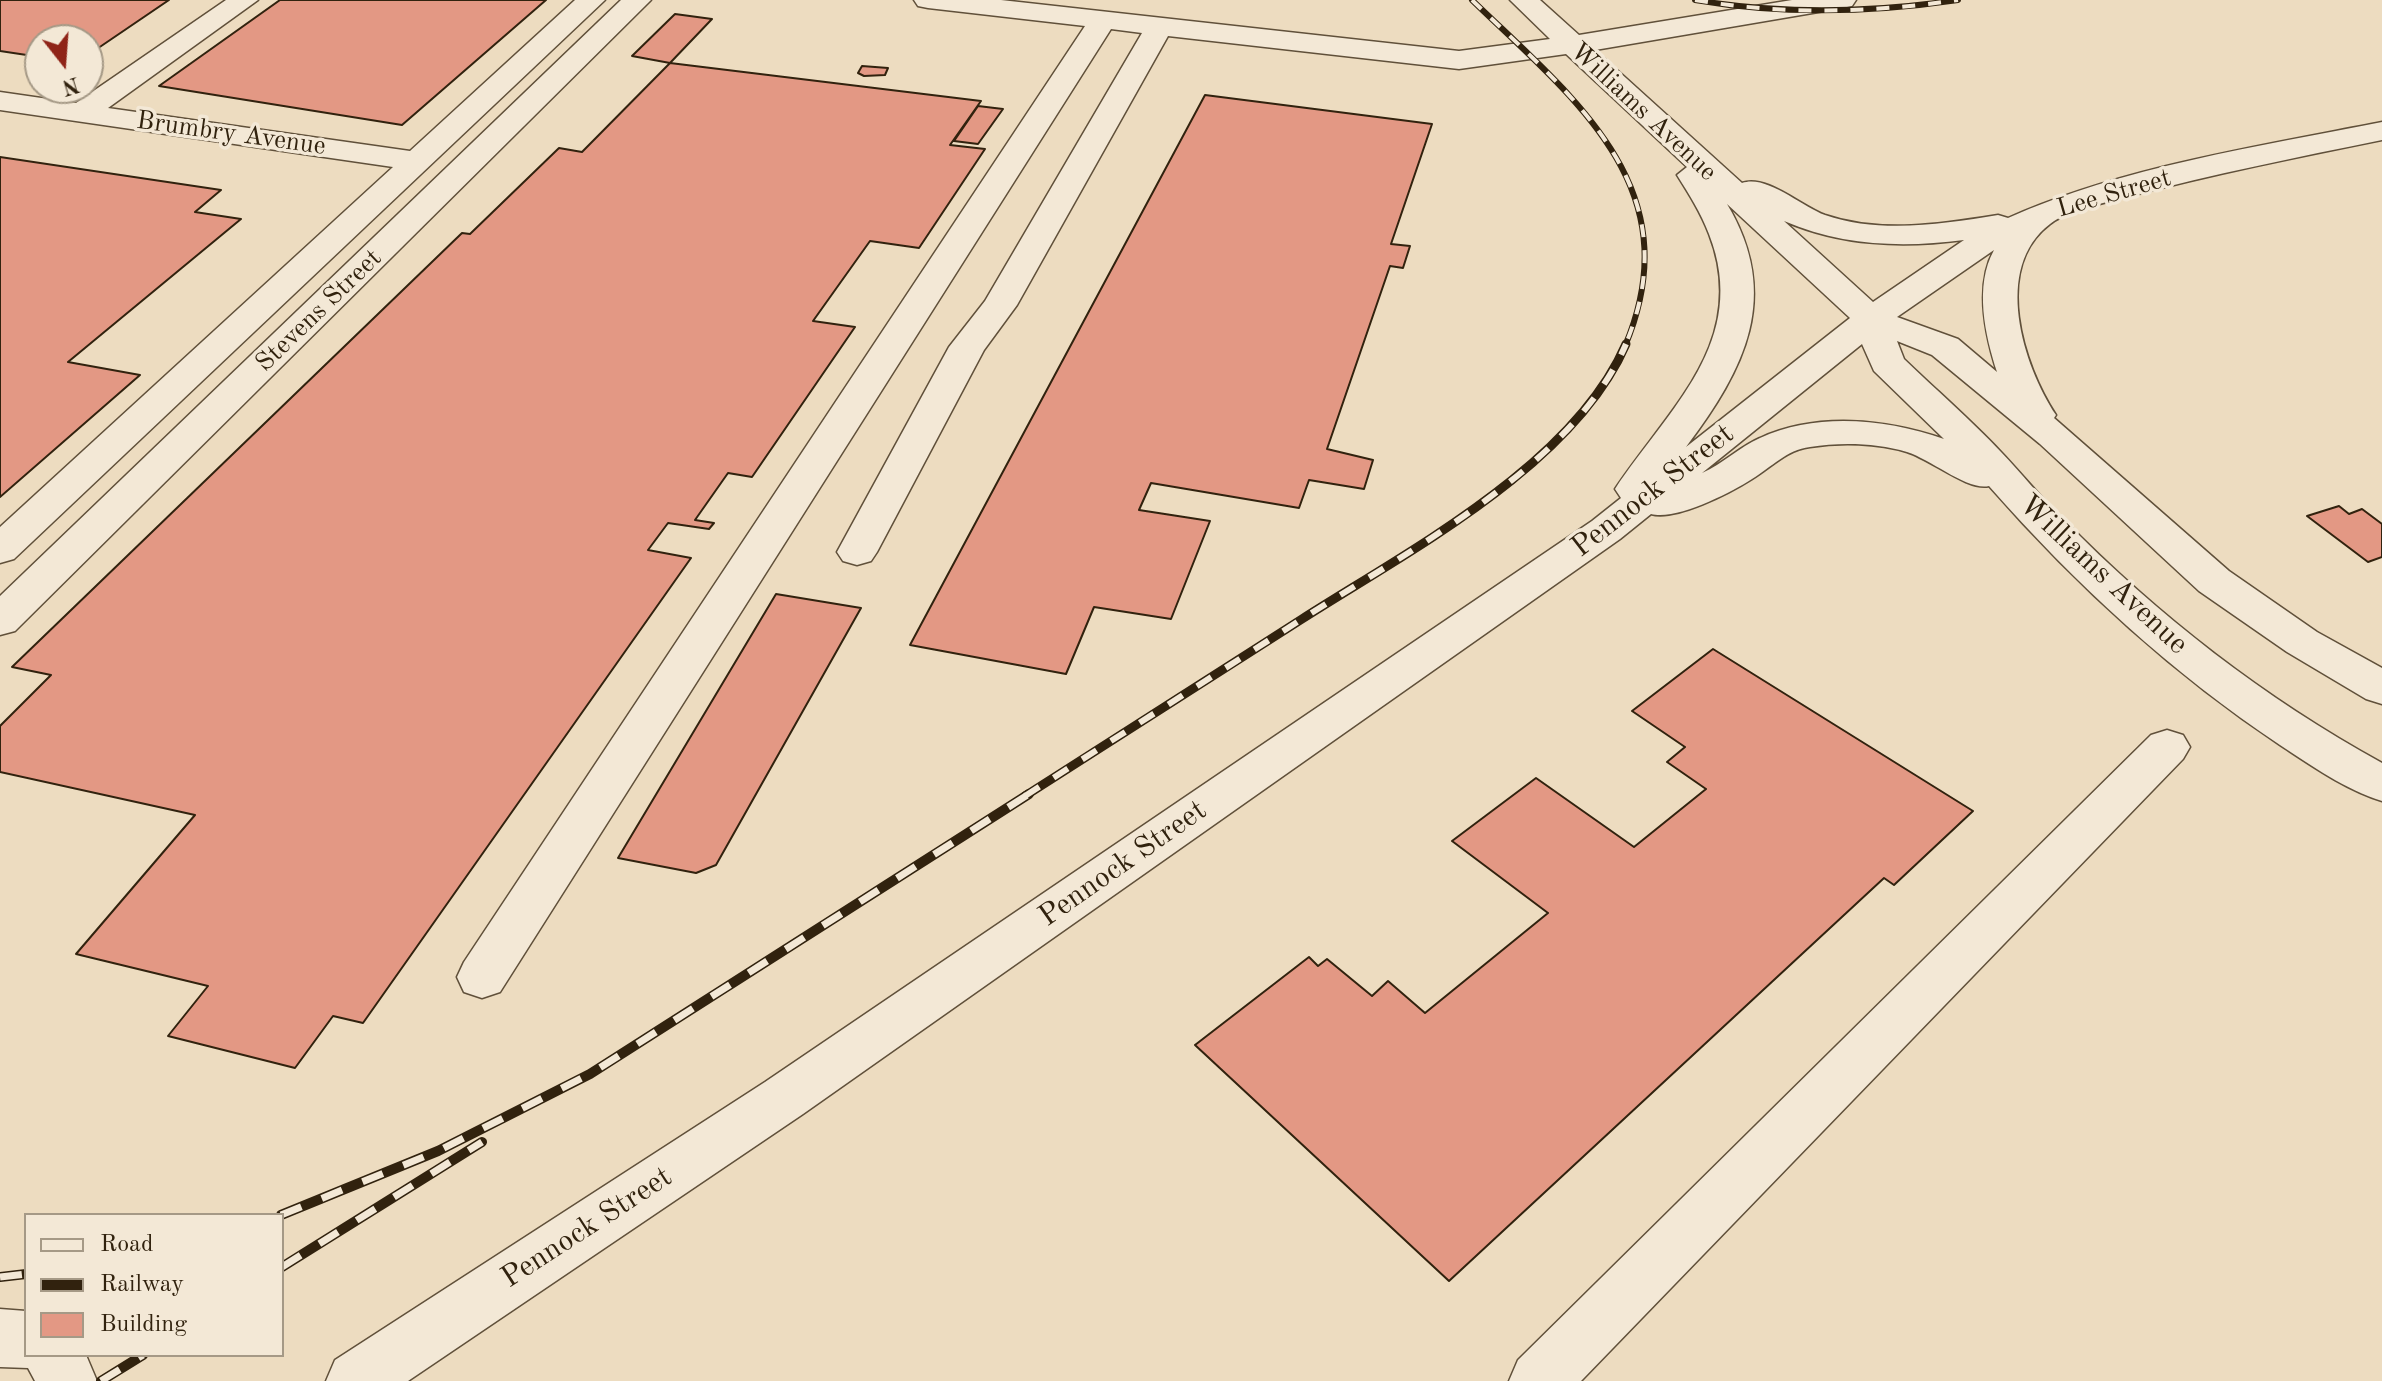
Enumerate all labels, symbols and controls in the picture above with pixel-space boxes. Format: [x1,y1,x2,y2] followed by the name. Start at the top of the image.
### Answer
[24,24,104,104] north arrow
[1563,36,1723,188] street label: Williams Avenue
[59,72,82,98] text: N
[134,105,328,163] street label: Brumbry Avenue
[2053,163,2175,225] street label: Lee Street
[249,243,389,379] street label: Stevens Street
[1564,416,1742,566] street label: Pennock Street
[2011,487,2195,663] street label: Williams Avenue
[1032,793,1214,935] street label: Pennock Street
[495,1159,679,1297] street label: Pennock Street
[24,1213,284,1357] legend
[100,1233,153,1257] text: Road
[100,1273,184,1297] text: Railway
[100,1313,187,1337] text: Building

